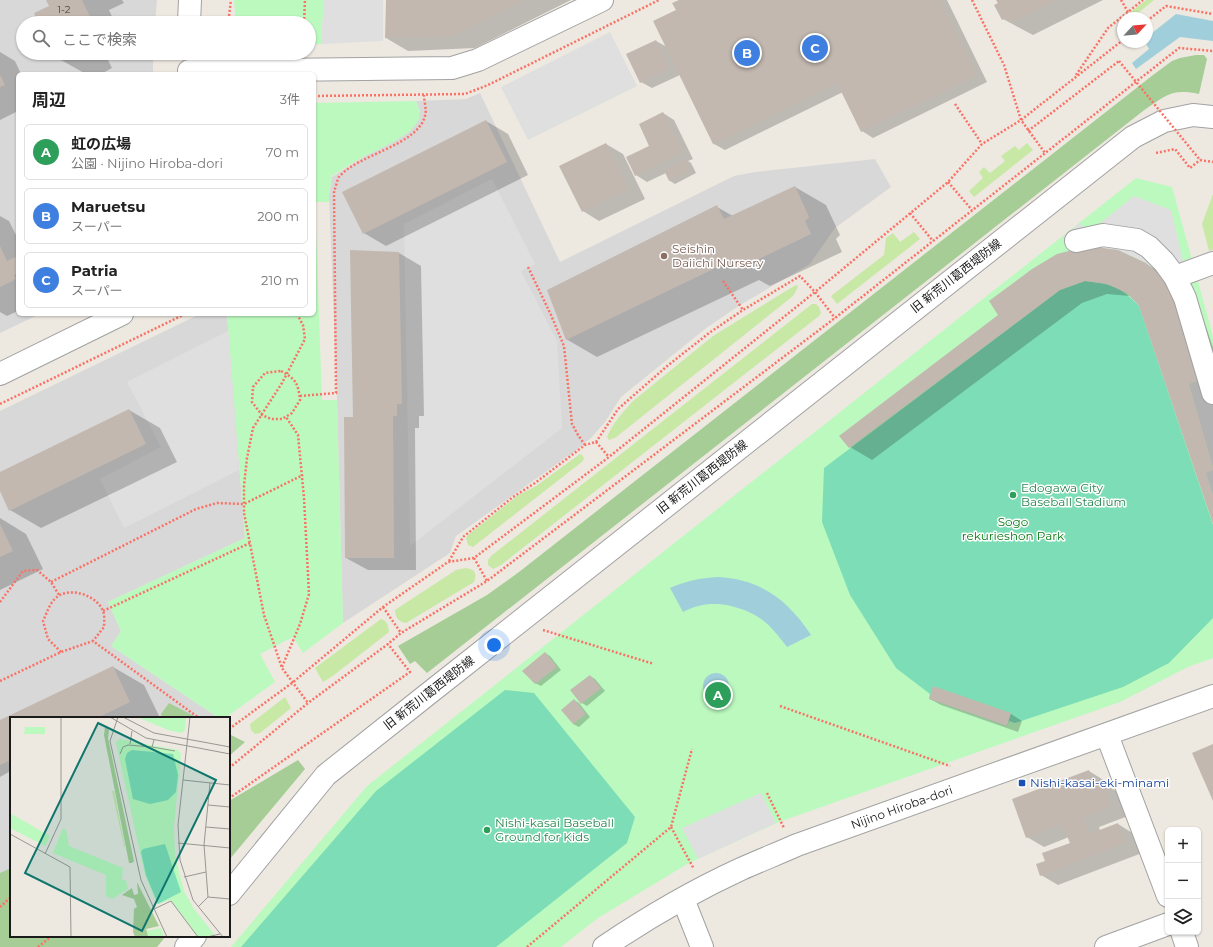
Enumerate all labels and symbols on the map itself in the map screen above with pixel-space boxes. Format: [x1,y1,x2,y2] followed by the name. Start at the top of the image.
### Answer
[58,3,71,16] house number: 1-2
[1117,12,1153,48] north arrow
[802,33,828,63] pin: C
[734,38,760,68] pin: B
[907,235,1004,316] street label: 旧 新荒川葛西堤防線
[672,241,764,270] place label: Seishin Daiichi Nursery
[659,251,669,261] marker: Seishin Daiichi Nursery
[653,436,750,517] street label: 旧 新荒川葛西堤防線
[1021,480,1126,509] place label: Edogawa City Baseball Stadium
[1008,490,1018,500] marker: Edogawa City Baseball Stadium
[962,514,1065,543] park label: Sogo rekurieshon Park
[484,635,504,655] your location
[380,652,477,733] street label: 旧 新荒川葛西堤防線
[705,680,731,710] pin: A
[10,717,230,937] inset map
[1030,775,1169,790] place label: Nishi-kasai-eki-minami
[1017,778,1027,788] marker: Nishi-kasai-eki-minami
[849,782,955,832] street label: Nijino Hiroba-dori
[495,815,614,844] place label: Nishi-kasai Baseball Ground for Kids
[482,825,492,835] marker: Nishi-kasai Baseball Ground for Kids

